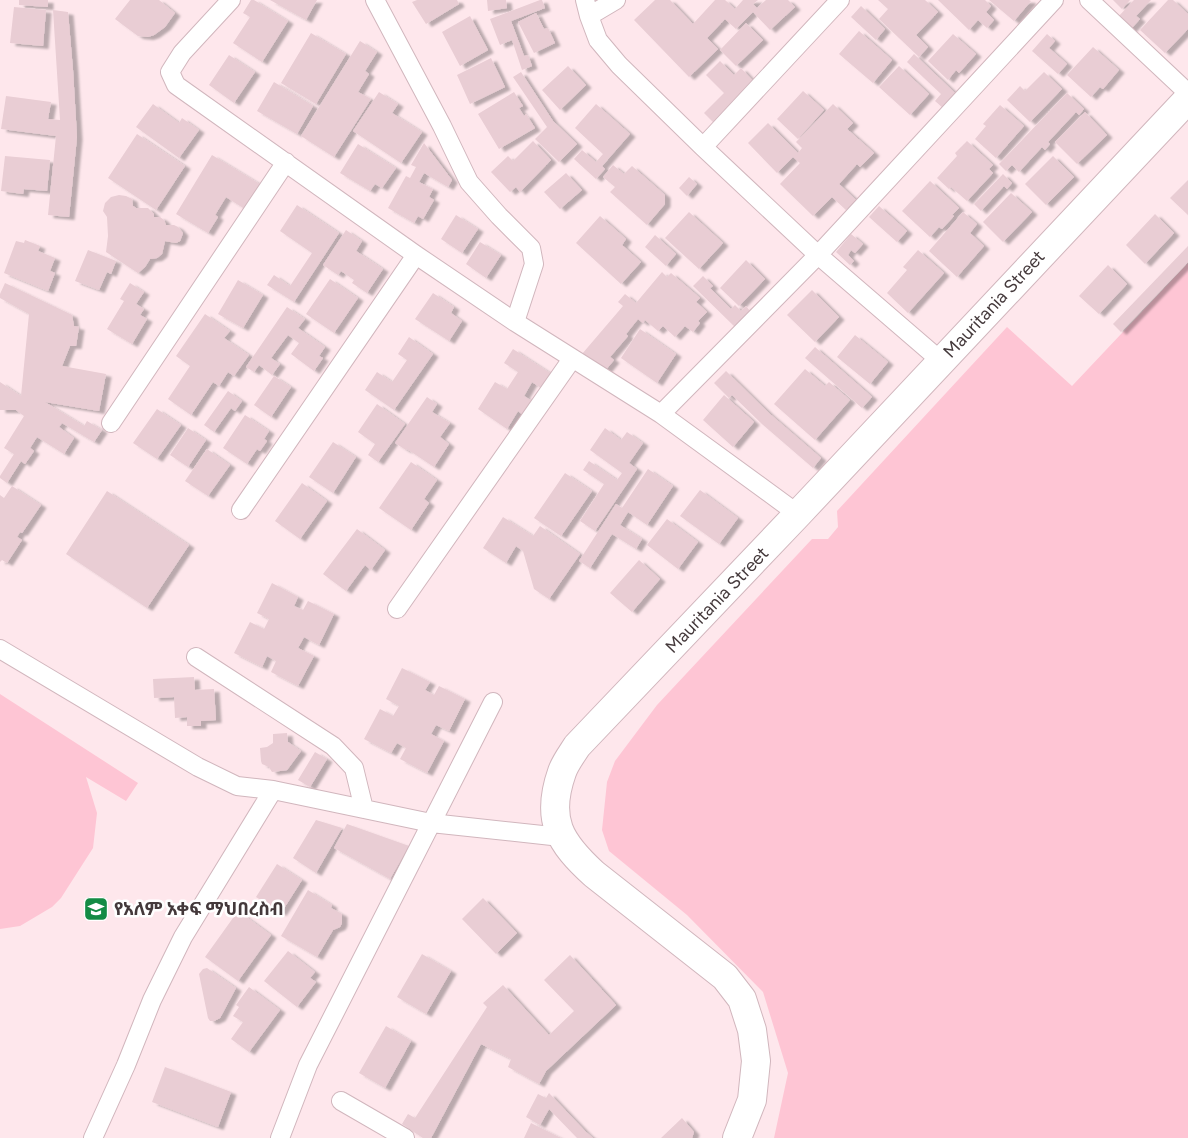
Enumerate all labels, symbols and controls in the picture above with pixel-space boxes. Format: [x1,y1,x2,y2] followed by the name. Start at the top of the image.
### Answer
[939,246,1050,362] street label: Mauritania Street
[661,542,773,658] street label: Mauritania Street
[83,896,109,922] school or university icon: የአለም አቀፍ ማህበረስብ
[114,898,284,920] place label: የአለም አቀፍ ማህበረስብ

